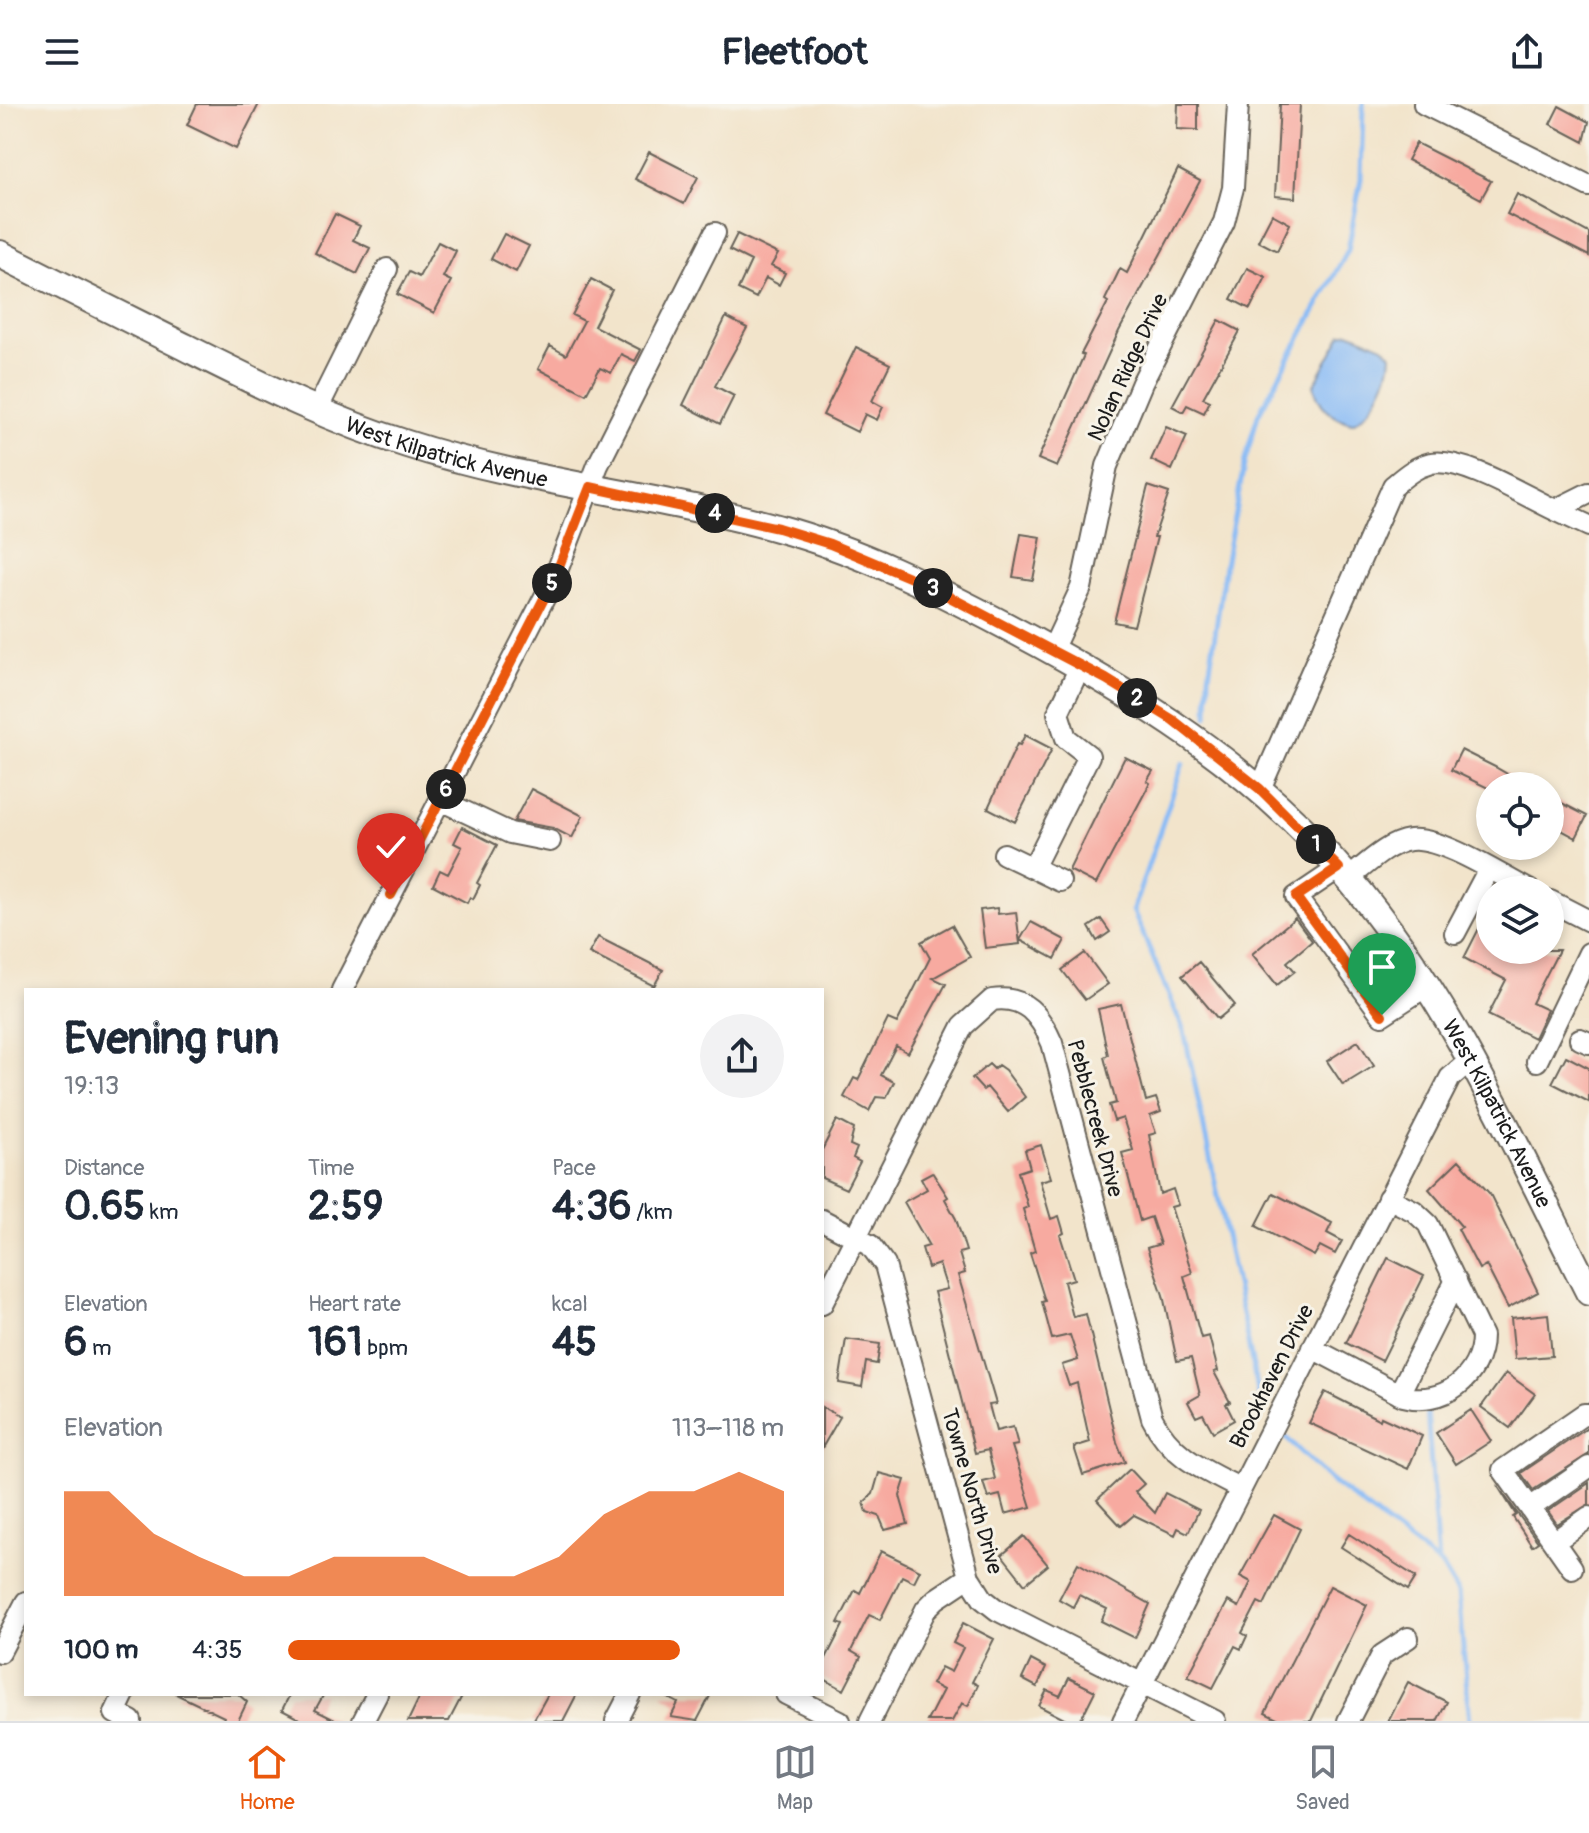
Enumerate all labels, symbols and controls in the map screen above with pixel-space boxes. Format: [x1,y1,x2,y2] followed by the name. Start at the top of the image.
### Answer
[40,30,84,74] icon: menu
[722,30,867,75] text: Fleetfoot
[1505,30,1549,74] icon: share
[1081,289,1174,446] street label: Nolan Ridge Drive
[341,410,550,494] street label: West Kilpatrick Avenue
[695,493,735,533] pin: 4
[709,499,721,527] text: 4
[532,563,572,603] pin: 5
[913,568,953,608] pin: 3
[546,569,558,597] text: 5
[927,574,939,602] text: 3
[1117,678,1157,718] pin: 2
[1131,684,1143,712] text: 2
[426,769,466,809] pin: 6
[1476,772,1564,964] map controls
[1476,772,1564,860] button: locate
[440,775,452,803] text: 6
[357,813,425,895] pin
[1296,824,1336,864] pin: 1
[369,825,413,869] icon: check
[1312,830,1320,858] text: 1
[1476,876,1564,964] button: layers
[1348,933,1416,1015] pin
[1360,945,1404,989] icon: arrive
[64,1012,279,1067] text: Evening run
[700,1014,784,1098] button: share
[1436,1014,1558,1213] street label: West Kilpatrick Avenue
[1061,1036,1130,1200] street label: Pebblecreek Drive
[64,1070,119,1102] text: 19:13
[64,1154,144,1182] text: Distance
[308,1154,354,1182] text: Time
[552,1154,596,1182] text: Pace
[64,1182,145,1231] text: 0.65
[308,1182,383,1231] text: 2:59
[552,1182,631,1231] text: 4:36
[145,1198,179,1226] text: km
[631,1198,673,1226] text: /km
[64,1290,148,1318] text: Elevation
[308,1290,401,1318] text: Heart rate
[552,1290,588,1318] text: kcal
[1224,1300,1320,1453] street label: Brookhaven Drive
[64,1318,87,1367] text: 6
[308,1318,363,1367] text: 161
[552,1318,597,1367] text: 45
[87,1334,112,1362] text: m
[363,1334,408,1362] text: bpm
[935,1405,1009,1578] street label: Towne North Drive
[64,1412,163,1444] text: Elevation
[672,1412,784,1444] text: 113–118 m
[64,1634,138,1666] text: 100 m
[192,1634,243,1666] text: 4:35
[239,1740,295,1816] tab: Home
[773,1740,817,1816] tab: Map
[1295,1740,1350,1816] tab: Saved

